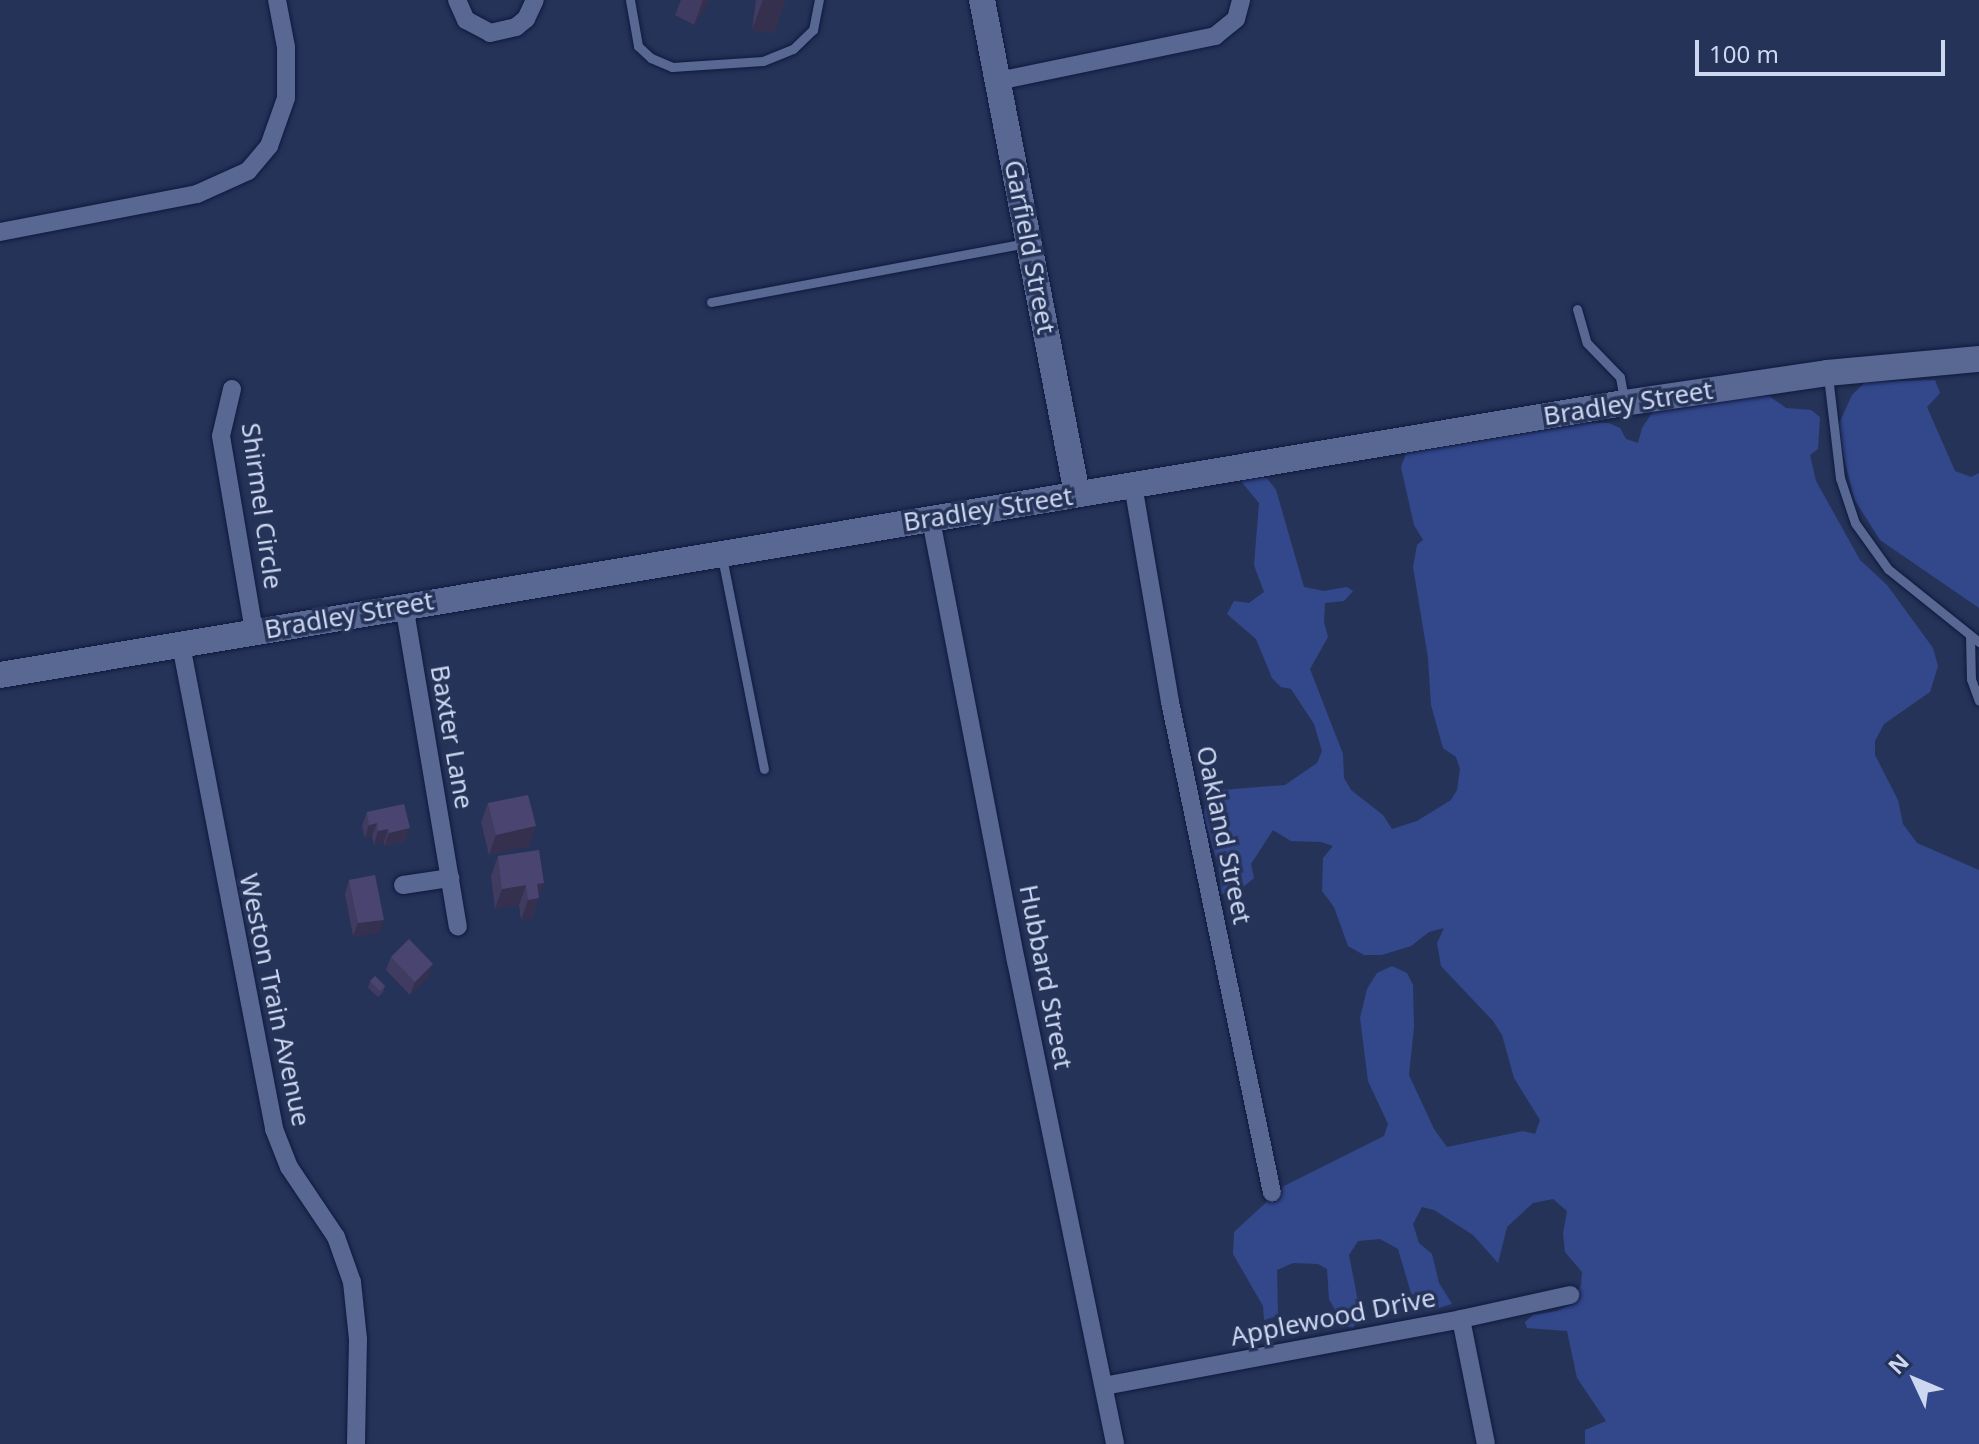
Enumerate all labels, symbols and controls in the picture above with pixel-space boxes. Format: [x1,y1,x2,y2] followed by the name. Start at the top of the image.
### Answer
[1699,24,1949,74] scale bar
[1709,37,1779,70] text: 100 m
[998,157,1062,337] street label: Garfield Street
[1541,374,1715,432] street label: Bradley Street
[235,421,289,591] street label: Shirmel Circle
[901,480,1075,538] street label: Bradley Street
[262,585,436,645] street label: Bradley Street
[424,663,480,811] street label: Baxter Lane
[1190,743,1258,927] street label: Oakland Street
[233,871,317,1129] street label: Weston Train Avenue
[1013,882,1079,1072] street label: Hubbard Street
[1228,1282,1438,1352] street label: Applewood Drive
[1875,1340,1955,1420] north arrow
[1881,1346,1915,1380] text: N

